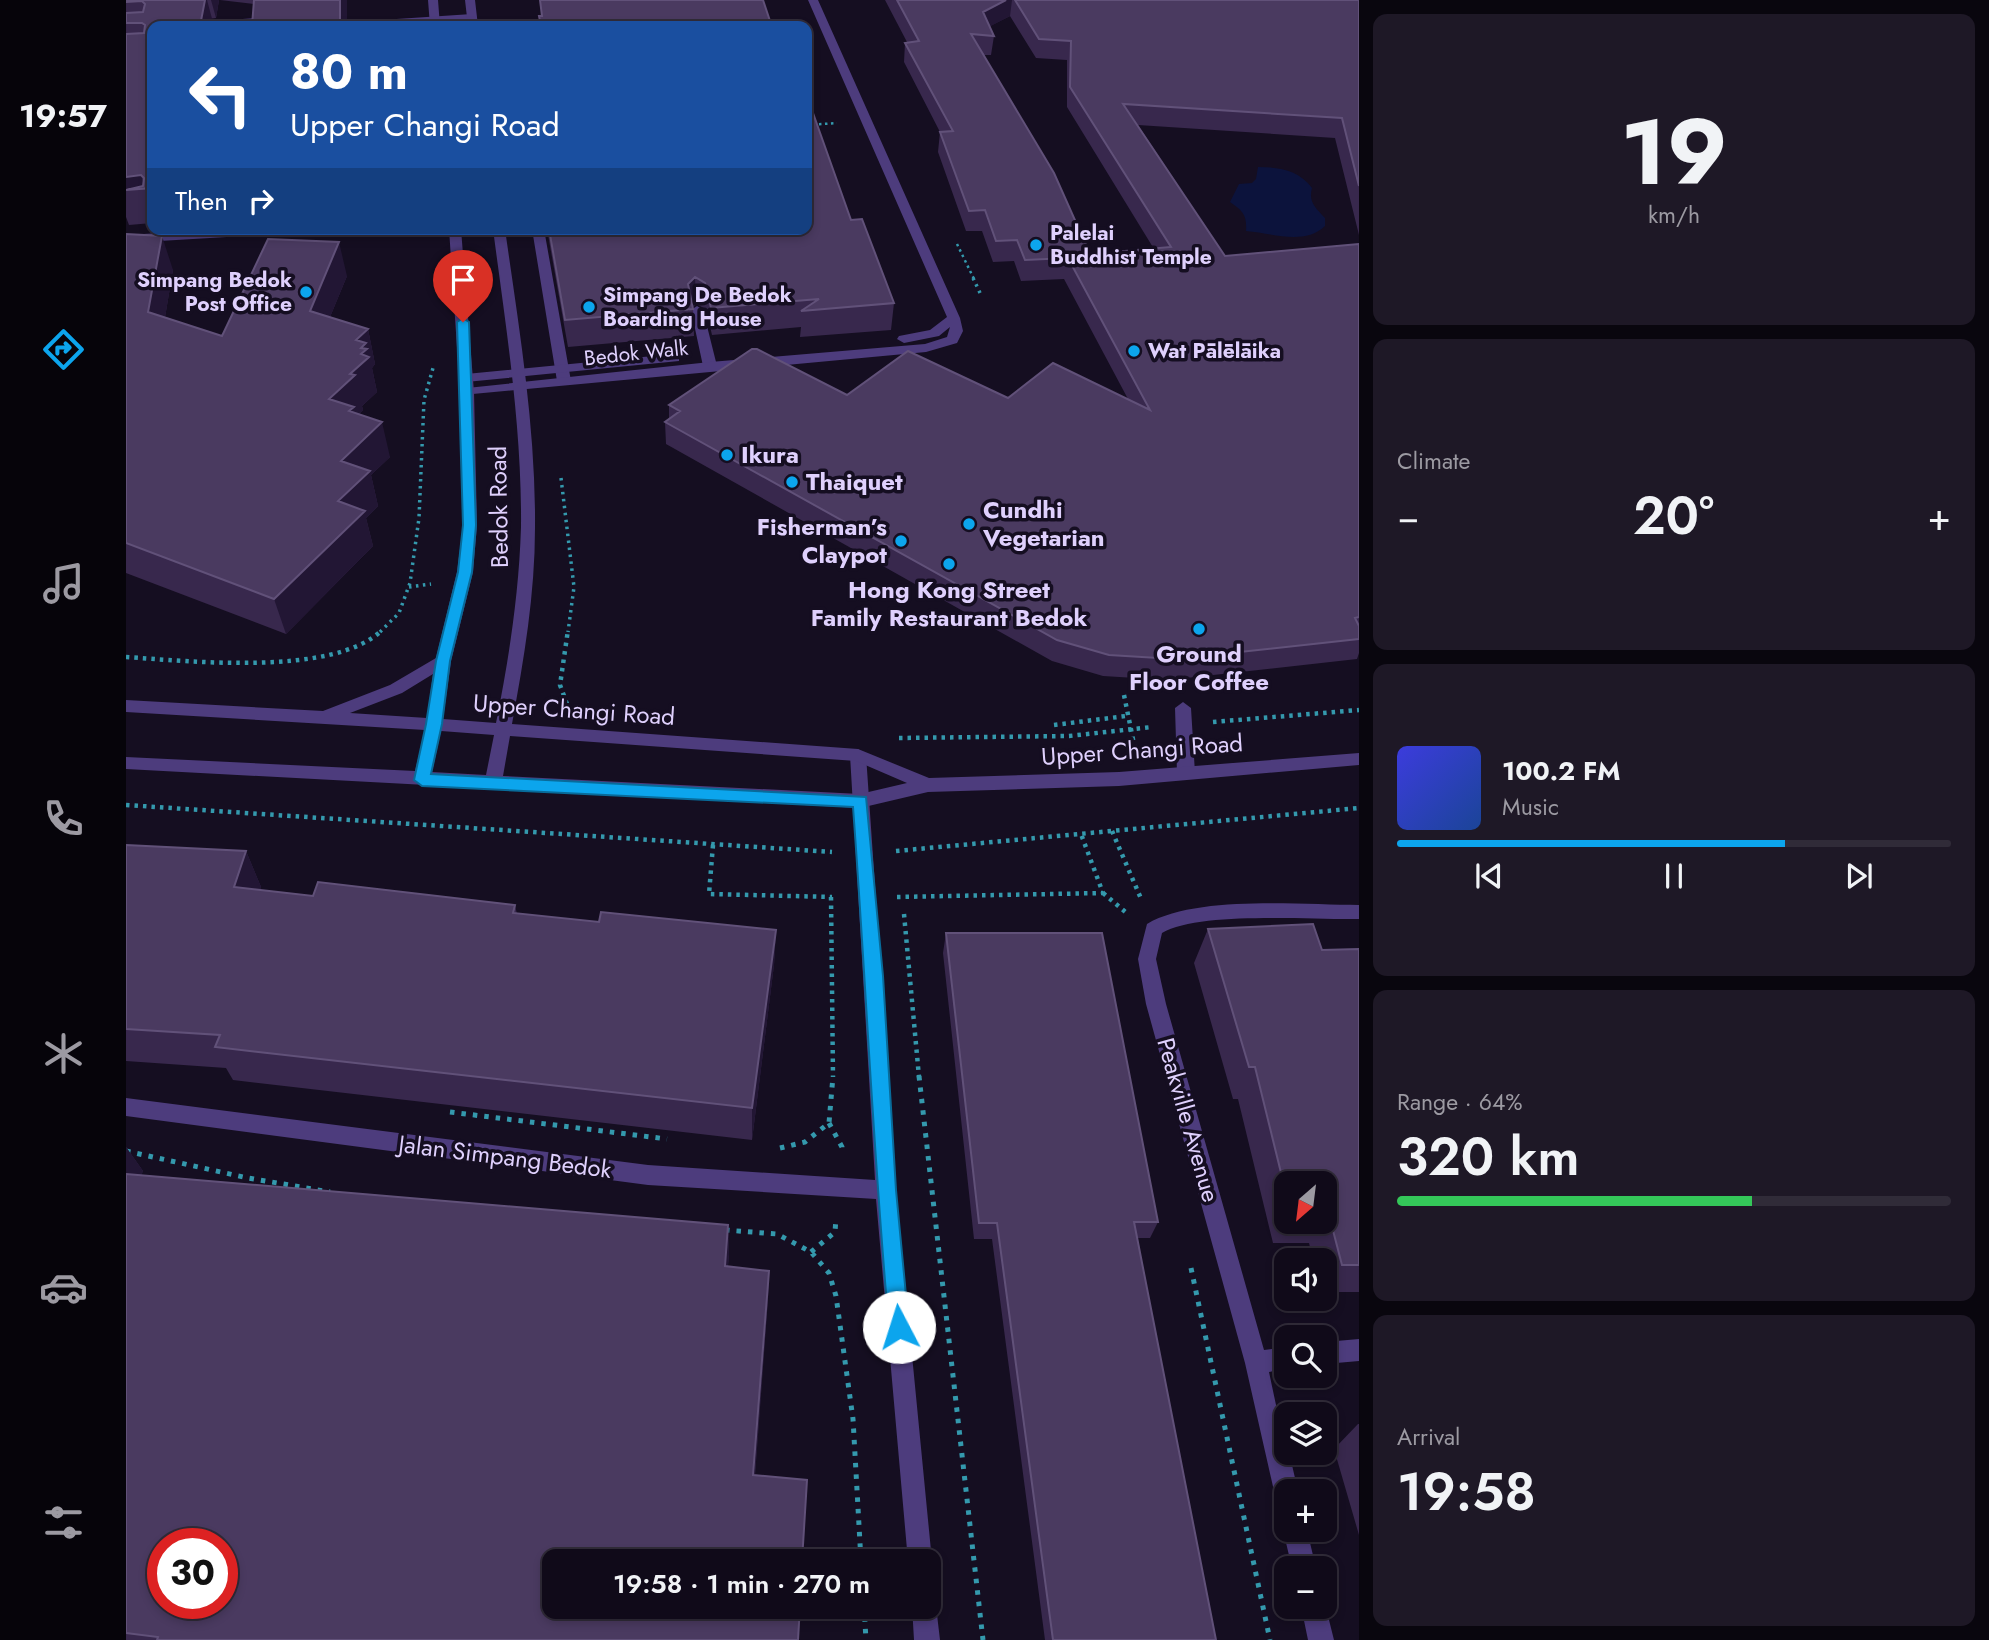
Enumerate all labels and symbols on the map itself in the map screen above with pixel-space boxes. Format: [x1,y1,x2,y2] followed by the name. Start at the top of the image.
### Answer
[1050,218,1212,272] place label: Palelai Buddhist Temple
[1028,237,1044,253] marker: Palelai Buddhist Temple
[433,250,493,322] pin
[137,265,292,319] place label: Simpang Bedok Post Office
[603,280,792,334] place label: Simpang De Bedok Boarding House
[298,284,314,300] marker: Simpang Bedok Post Office
[581,299,597,315] marker: Simpang De Bedok Boarding House
[583,333,690,373] street label: Bedok Walk
[1148,336,1281,366] place label: Wat Pālēlāika
[1126,343,1142,359] marker: Wat Pālēlāika
[741,437,799,472] place label: Ikura
[480,446,517,568] street label: Bedok Road
[719,447,735,463] marker: Ikura
[806,464,903,499] place label: Thaiquet
[784,474,800,490] marker: Thaiquet
[982,492,1105,555] place label: Cundhi Vegetarian
[757,509,887,572] place label: Fisherman’s Claypot
[961,516,977,532] marker: Cundhi Vegetarian
[893,533,909,549] marker: Fisherman’s Claypot
[941,556,957,572] marker: Hong Kong Street Family Restaurant Bedok
[811,572,1087,635] place label: Hong Kong Street Family Restaurant Bedok
[1191,621,1207,637] marker: Ground Floor Coffee
[1129,636,1269,699] place label: Ground Floor Coffee
[472,685,676,734] street label: Upper Changi Road
[1040,725,1244,774] street label: Upper Changi Road
[1148,1034,1229,1206] street label: Peakville Avenue
[394,1126,614,1187] street label: Jalan Simpang Bedok
[1274,1171,1337,1234] north arrow
[862,1290,936,1364] position arrow
[147,1528,238,1619] speed limit sign: 30

